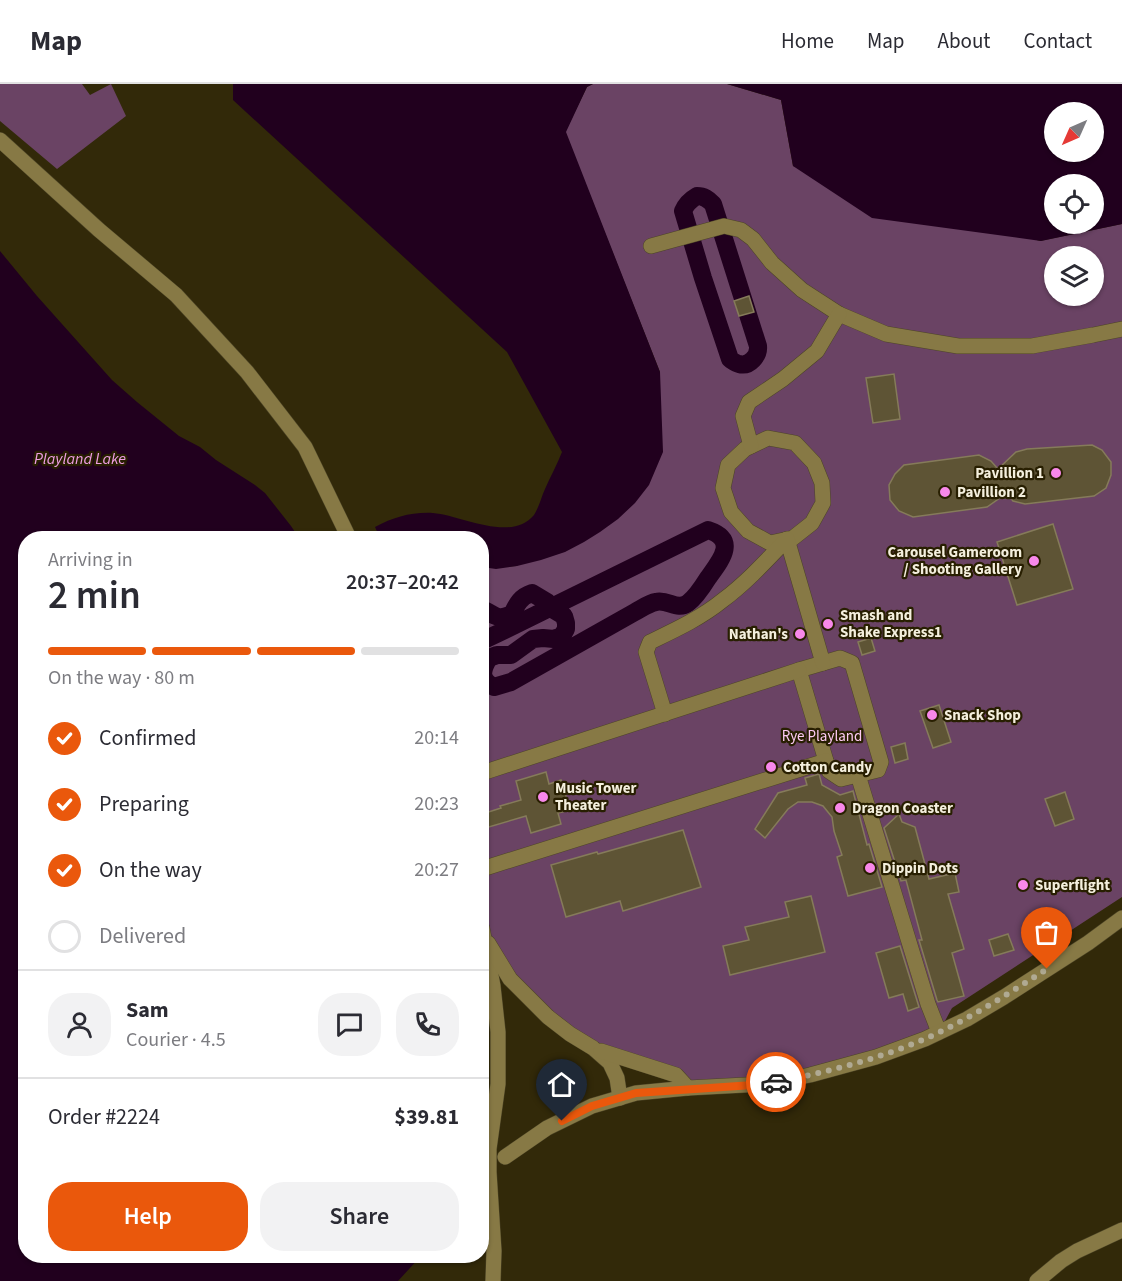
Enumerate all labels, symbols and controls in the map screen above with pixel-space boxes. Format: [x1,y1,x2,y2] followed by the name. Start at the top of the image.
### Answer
[30,21,82,61] text: Map
[781,26,834,56] text: Home
[867,26,905,56] text: Map
[938,26,990,56] text: About
[1023,26,1092,56] text: Contact
[1044,102,1104,162] north arrow
[1044,102,1104,306] map controls
[1044,174,1104,234] button: locate
[1044,246,1104,306] button: layers
[34,448,126,470] water label: Playland Lake
[975,463,1044,484] place label: Pavillion 1
[1049,466,1063,480] marker: Pavillion 1
[957,482,1026,503] place label: Pavillion 2
[938,485,952,499] marker: Pavillion 2
[888,542,1022,580] place label: Carousel Gameroom / Shooting Gallery
[48,546,133,574] text: Arriving in
[1027,554,1041,568] marker: Carousel Gameroom / Shooting Gallery
[346,566,459,598] text: 20:37–20:42
[48,568,141,624] text: 2 min
[840,605,942,643] place label: Smash and Shake Express1
[821,617,835,631] marker: Smash and Shake Express1
[729,624,788,645] place label: Nathan's
[793,627,807,641] marker: Nathan's
[48,664,195,692] text: On the way · 80 m
[944,705,1021,726] place label: Snack Shop
[925,708,939,722] marker: Snack Shop
[48,722,81,755] icon: check
[99,722,196,754] text: Confirmed
[414,724,459,752] text: 20:14
[782,726,862,747] park label: Rye Playland
[783,757,872,778] place label: Cotton Candy
[764,760,778,774] marker: Cotton Candy
[555,778,636,816] place label: Music Tower Theater
[48,788,81,821] icon: check
[99,788,189,820] text: Preparing
[414,790,459,818] text: 20:23
[536,790,550,804] marker: Music Tower Theater
[852,798,953,819] place label: Dragon Coaster
[833,801,847,815] marker: Dragon Coaster
[48,854,81,887] icon: check
[99,854,202,886] text: On the way
[414,856,459,884] text: 20:27
[882,858,959,879] place label: Dippin Dots
[863,861,877,875] marker: Dippin Dots
[1035,875,1110,896] place label: Superflight
[1016,878,1030,892] marker: Superflight
[1021,907,1072,969] pin
[1030,916,1063,949] icon: bag
[99,920,186,952] text: Delivered
[48,993,111,1056] button: person
[318,993,381,1056] button: chat
[396,993,459,1056] button: phone
[126,994,169,1026] text: Sam
[126,1026,226,1054] text: Courier · 4.5
[746,1052,806,1112] courier
[536,1059,587,1121] pin
[760,1066,793,1099] icon: car
[545,1068,578,1101] icon: home
[48,1101,160,1133] text: Order #2224
[394,1101,459,1133] text: $39.81
[48,1182,248,1251] button: Help
[260,1182,459,1251] button: Share

